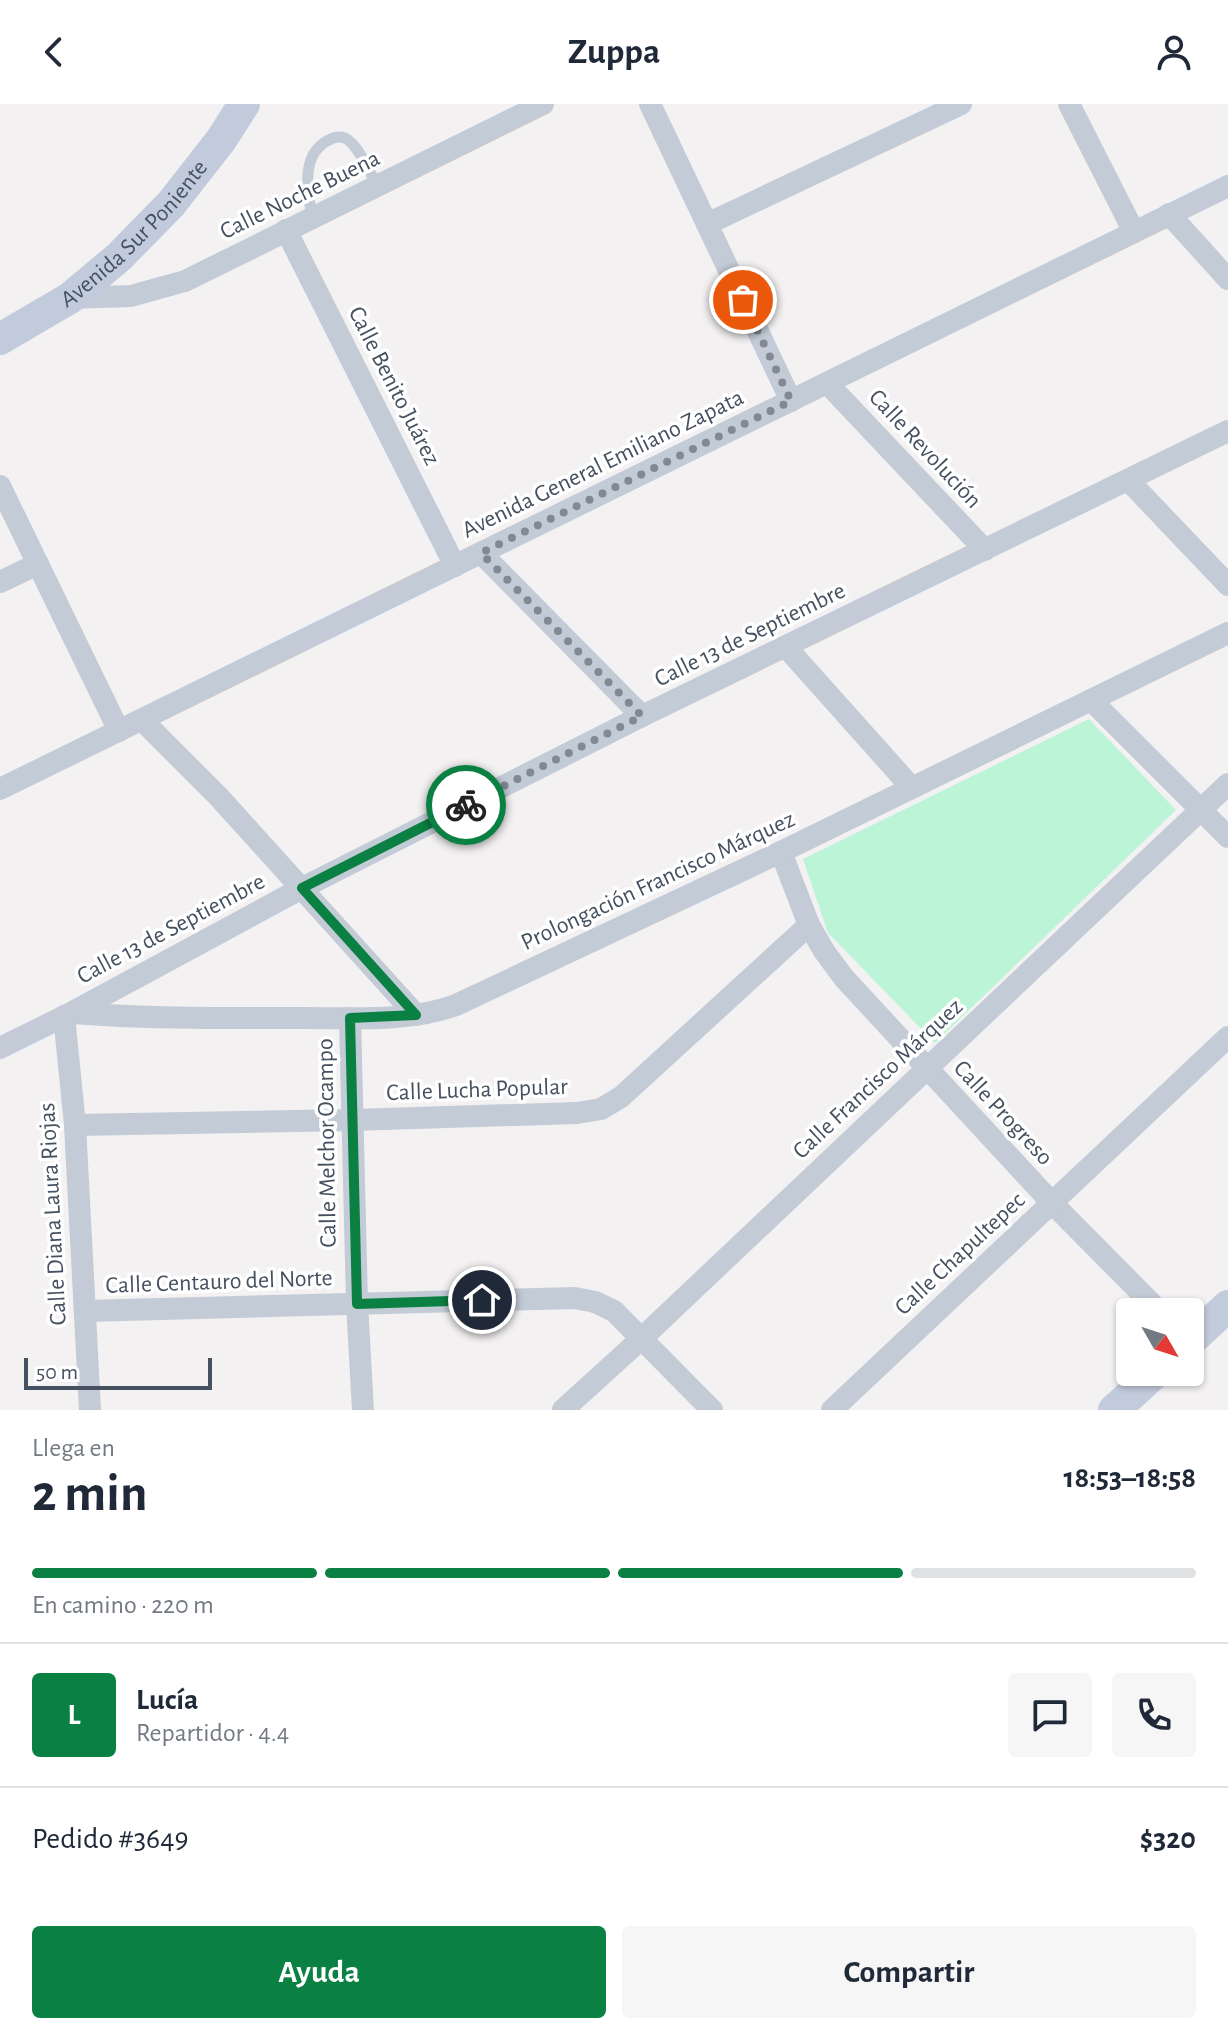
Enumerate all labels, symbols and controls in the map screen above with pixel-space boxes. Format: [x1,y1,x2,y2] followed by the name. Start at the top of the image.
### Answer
[32,30,76,74] icon: back
[1152,30,1196,74] icon: person
[568,34,660,70] text: Zuppa
[216,146,384,244] street label: Calle Noche Buena
[57,156,212,313] street label: Avenida Sur Poniente
[709,266,777,334] pin
[721,278,765,322] icon: bag
[344,303,444,469] street label: Calle Benito Juárez
[459,385,747,543] street label: Avenida General Emiliano Zapata
[864,385,986,513] street label: Calle Revolución
[651,578,849,692] street label: Calle 13 de Septiembre
[426,765,506,845] courier
[444,783,488,827] icon: bike
[518,807,799,955] street label: Prolongación Francisco Márquez
[73,869,269,989] street label: Calle 13 de Septiembre
[789,994,968,1164] street label: Calle Francisco Márquez
[313,1038,341,1248] street label: Calle Melchor Ocampo
[949,1056,1057,1170] street label: Calle Progreso
[386,1075,568,1105] street label: Calle Lucha Popular
[35,1102,71,1326] street label: Calle Diana Laura Riojas
[890,1188,1030,1320] street label: Calle Chapultepec
[105,1266,333,1298] street label: Calle Centauro del Norte
[448,1266,516,1334] pin
[460,1278,504,1322] icon: home
[1116,1298,1204,1386] north arrow
[1116,1298,1204,1386] map controls
[24,1354,212,1390] scale bar
[36,1361,78,1383] text: 50 m
[32,1435,115,1461] text: Llega en
[1064,1463,1196,1493] text: 18:53–18:58
[32,1468,147,1520] text: 2 min
[32,1592,214,1618] text: En camino · 220 m
[1008,1673,1092,1757] button: chat
[1112,1673,1196,1757] button: phone
[136,1685,198,1715] text: Lucía
[68,1700,81,1730] text: L
[136,1720,289,1746] text: Repartidor · 4.4
[32,1824,189,1854] text: Pedido #3649
[1140,1824,1196,1854] text: $320
[32,1926,606,2018] button: Ayuda
[622,1926,1196,2018] button: Compartir

